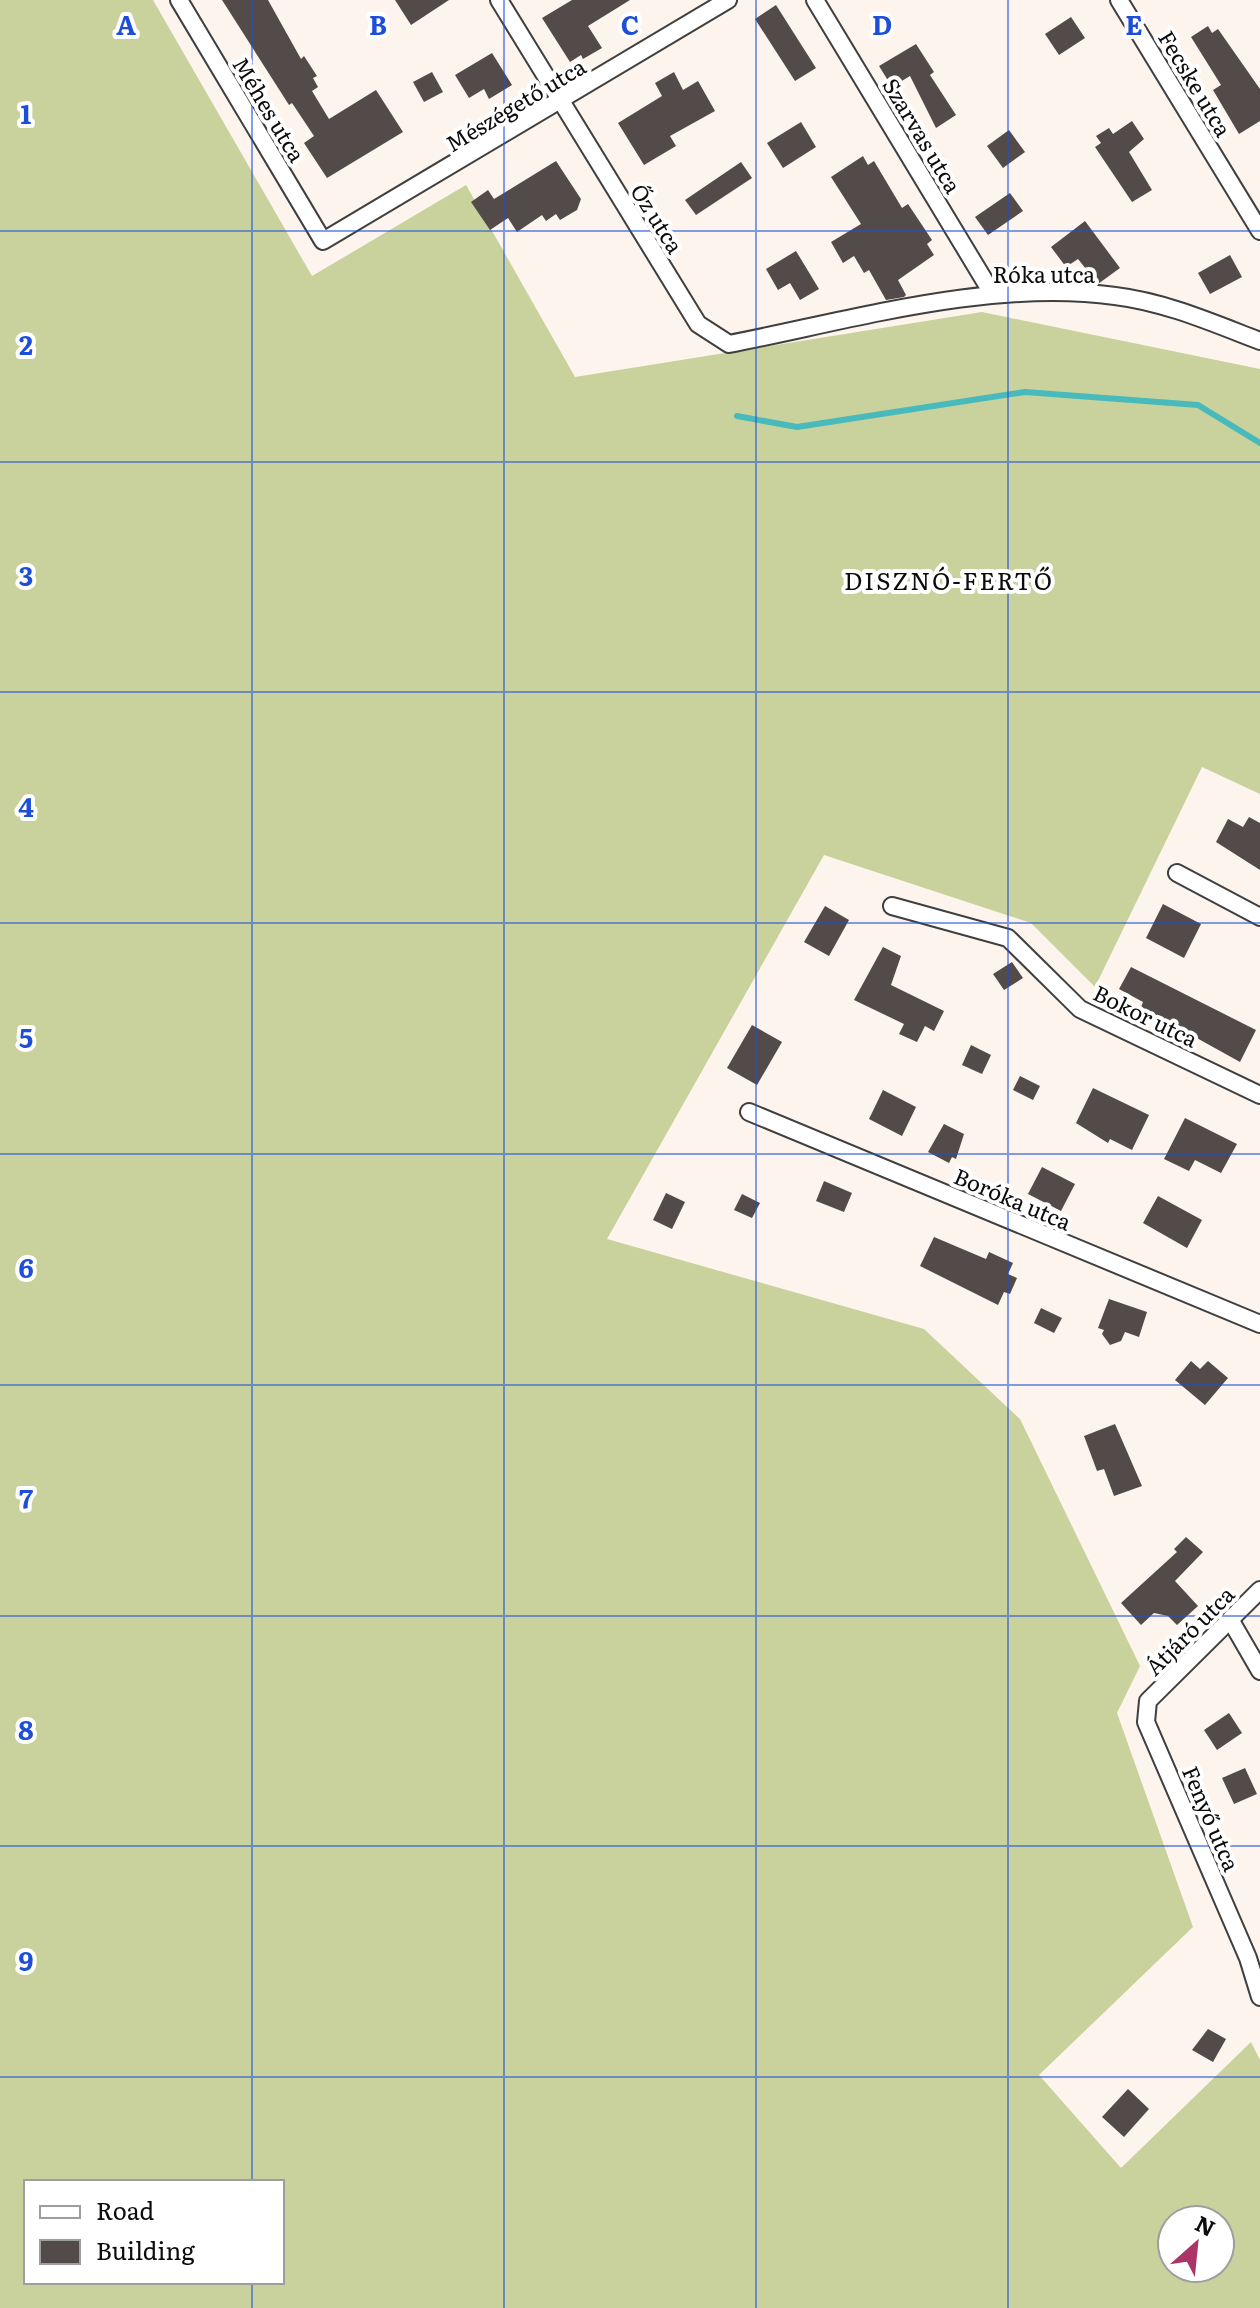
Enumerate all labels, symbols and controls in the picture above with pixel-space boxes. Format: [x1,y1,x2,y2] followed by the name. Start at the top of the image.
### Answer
[116,4,136,43] text: A
[369,4,387,43] text: B
[621,4,639,43] text: C
[872,4,892,43] text: D
[1125,4,1143,43] text: E
[1151,24,1241,143] street label: Fecske utca
[439,49,592,159] street label: Mészégető utca
[226,50,314,168] street label: Méhes utca
[876,71,971,199] street label: Szarvas utca
[21,93,32,132] text: 1
[624,177,692,259] street label: Őz utca
[993,257,1095,290] street label: Róka utca
[19,324,33,363] text: 2
[19,555,33,594] text: 3
[844,562,1054,597] district label: DISZNÓ-FERTŐ
[18,786,34,825] text: 4
[1088,975,1204,1055] street label: Bokor utca
[19,1017,33,1056] text: 5
[949,1158,1077,1238] street label: Boróka utca
[18,1247,34,1286] text: 6
[19,1478,33,1517] text: 7
[1137,1578,1241,1682] street label: Átjáró utca
[18,1709,34,1748] text: 8
[1175,1760,1249,1876] street label: Fenyő utca
[19,1940,34,1979] text: 9
[24,2180,284,2284] legend
[96,2192,155,2227] text: Road
[1156,2204,1236,2284] north arrow
[1190,2206,1221,2244] text: N
[96,2232,195,2267] text: Building

